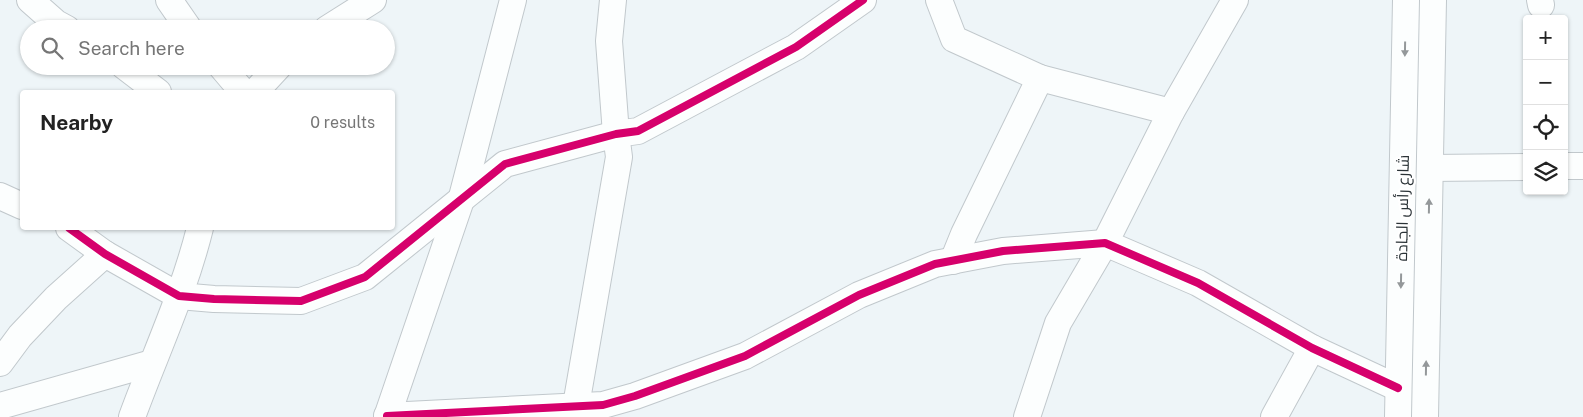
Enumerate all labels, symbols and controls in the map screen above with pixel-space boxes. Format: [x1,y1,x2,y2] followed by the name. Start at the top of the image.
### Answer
[1523,15,1568,195] map controls
[1523,15,1568,60] button: +
[20,20,395,75] search box
[38,34,66,62] icon: search
[78,37,185,59] text: Search here
[1401,41,1409,57] one-way arrow
[1523,60,1568,105] button: −
[1523,105,1568,150] button: locate
[40,110,113,135] text: Nearby
[310,113,375,132] text: 0 results
[1523,150,1568,195] button: layers
[1392,154,1415,262] street label: شارع رأس الجادة
[1425,198,1433,214] one-way arrow
[1396,273,1404,289] one-way arrow
[1422,360,1430,376] one-way arrow

